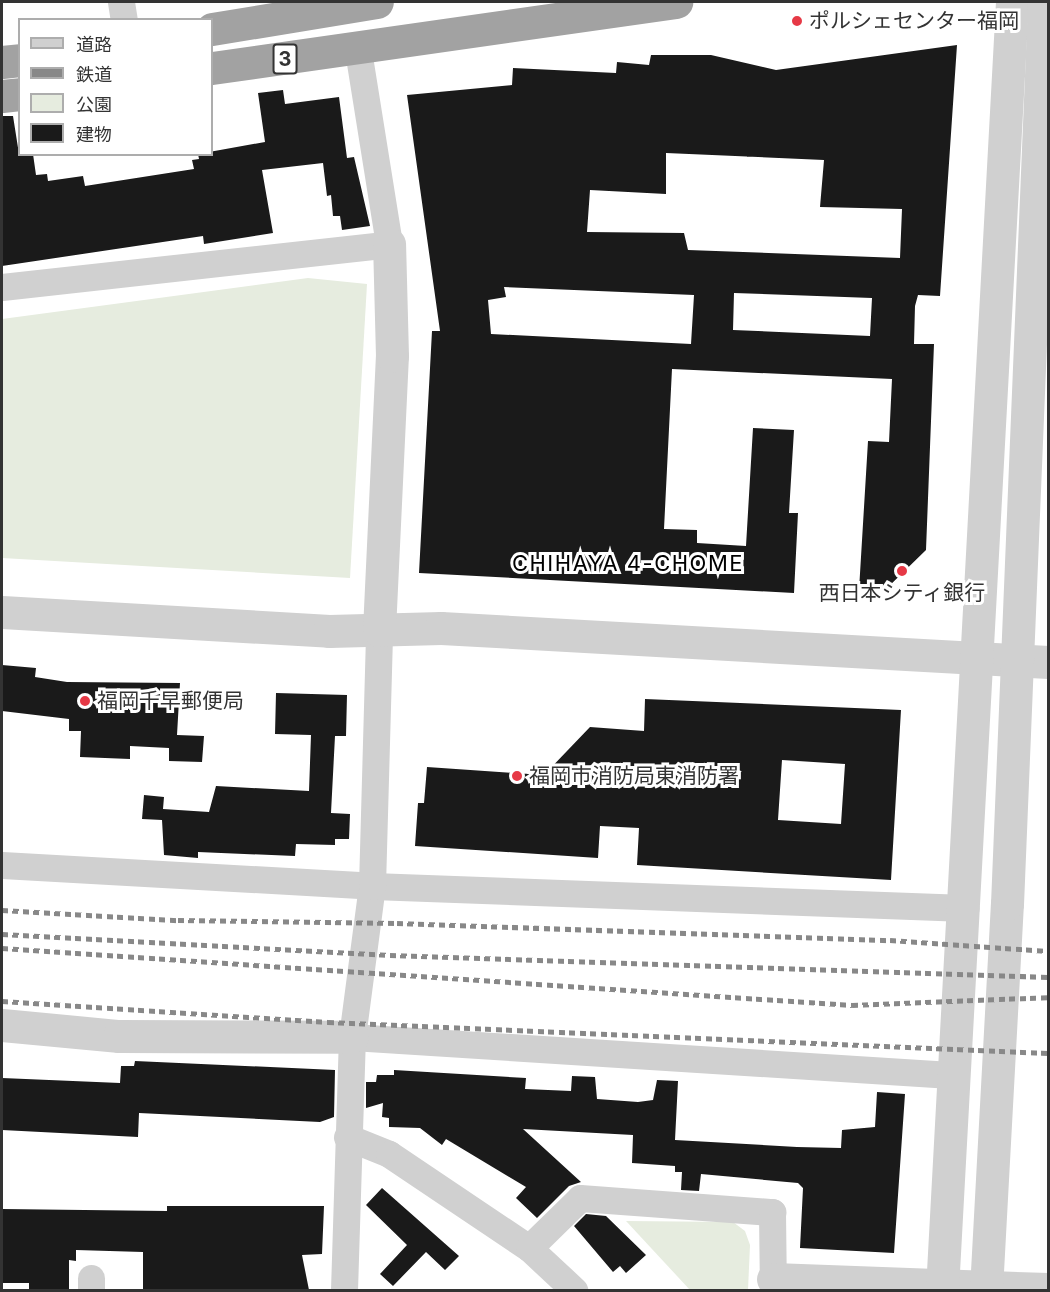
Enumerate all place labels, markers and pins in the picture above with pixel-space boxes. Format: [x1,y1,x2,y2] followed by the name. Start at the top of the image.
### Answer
[809,8,1019,34] place label: ポルシェセンター福岡
[790,14,804,28] marker: ポルシェセンター福岡
[895,564,909,578] marker: 西日本シティ銀行
[818,580,986,606] place label: 西日本シティ銀行
[97,688,244,714] place label: 福岡千早郵便局
[78,694,92,708] marker: 福岡千早郵便局
[529,763,739,789] place label: 福岡市消防局東消防署
[510,769,524,783] marker: 福岡市消防局東消防署

